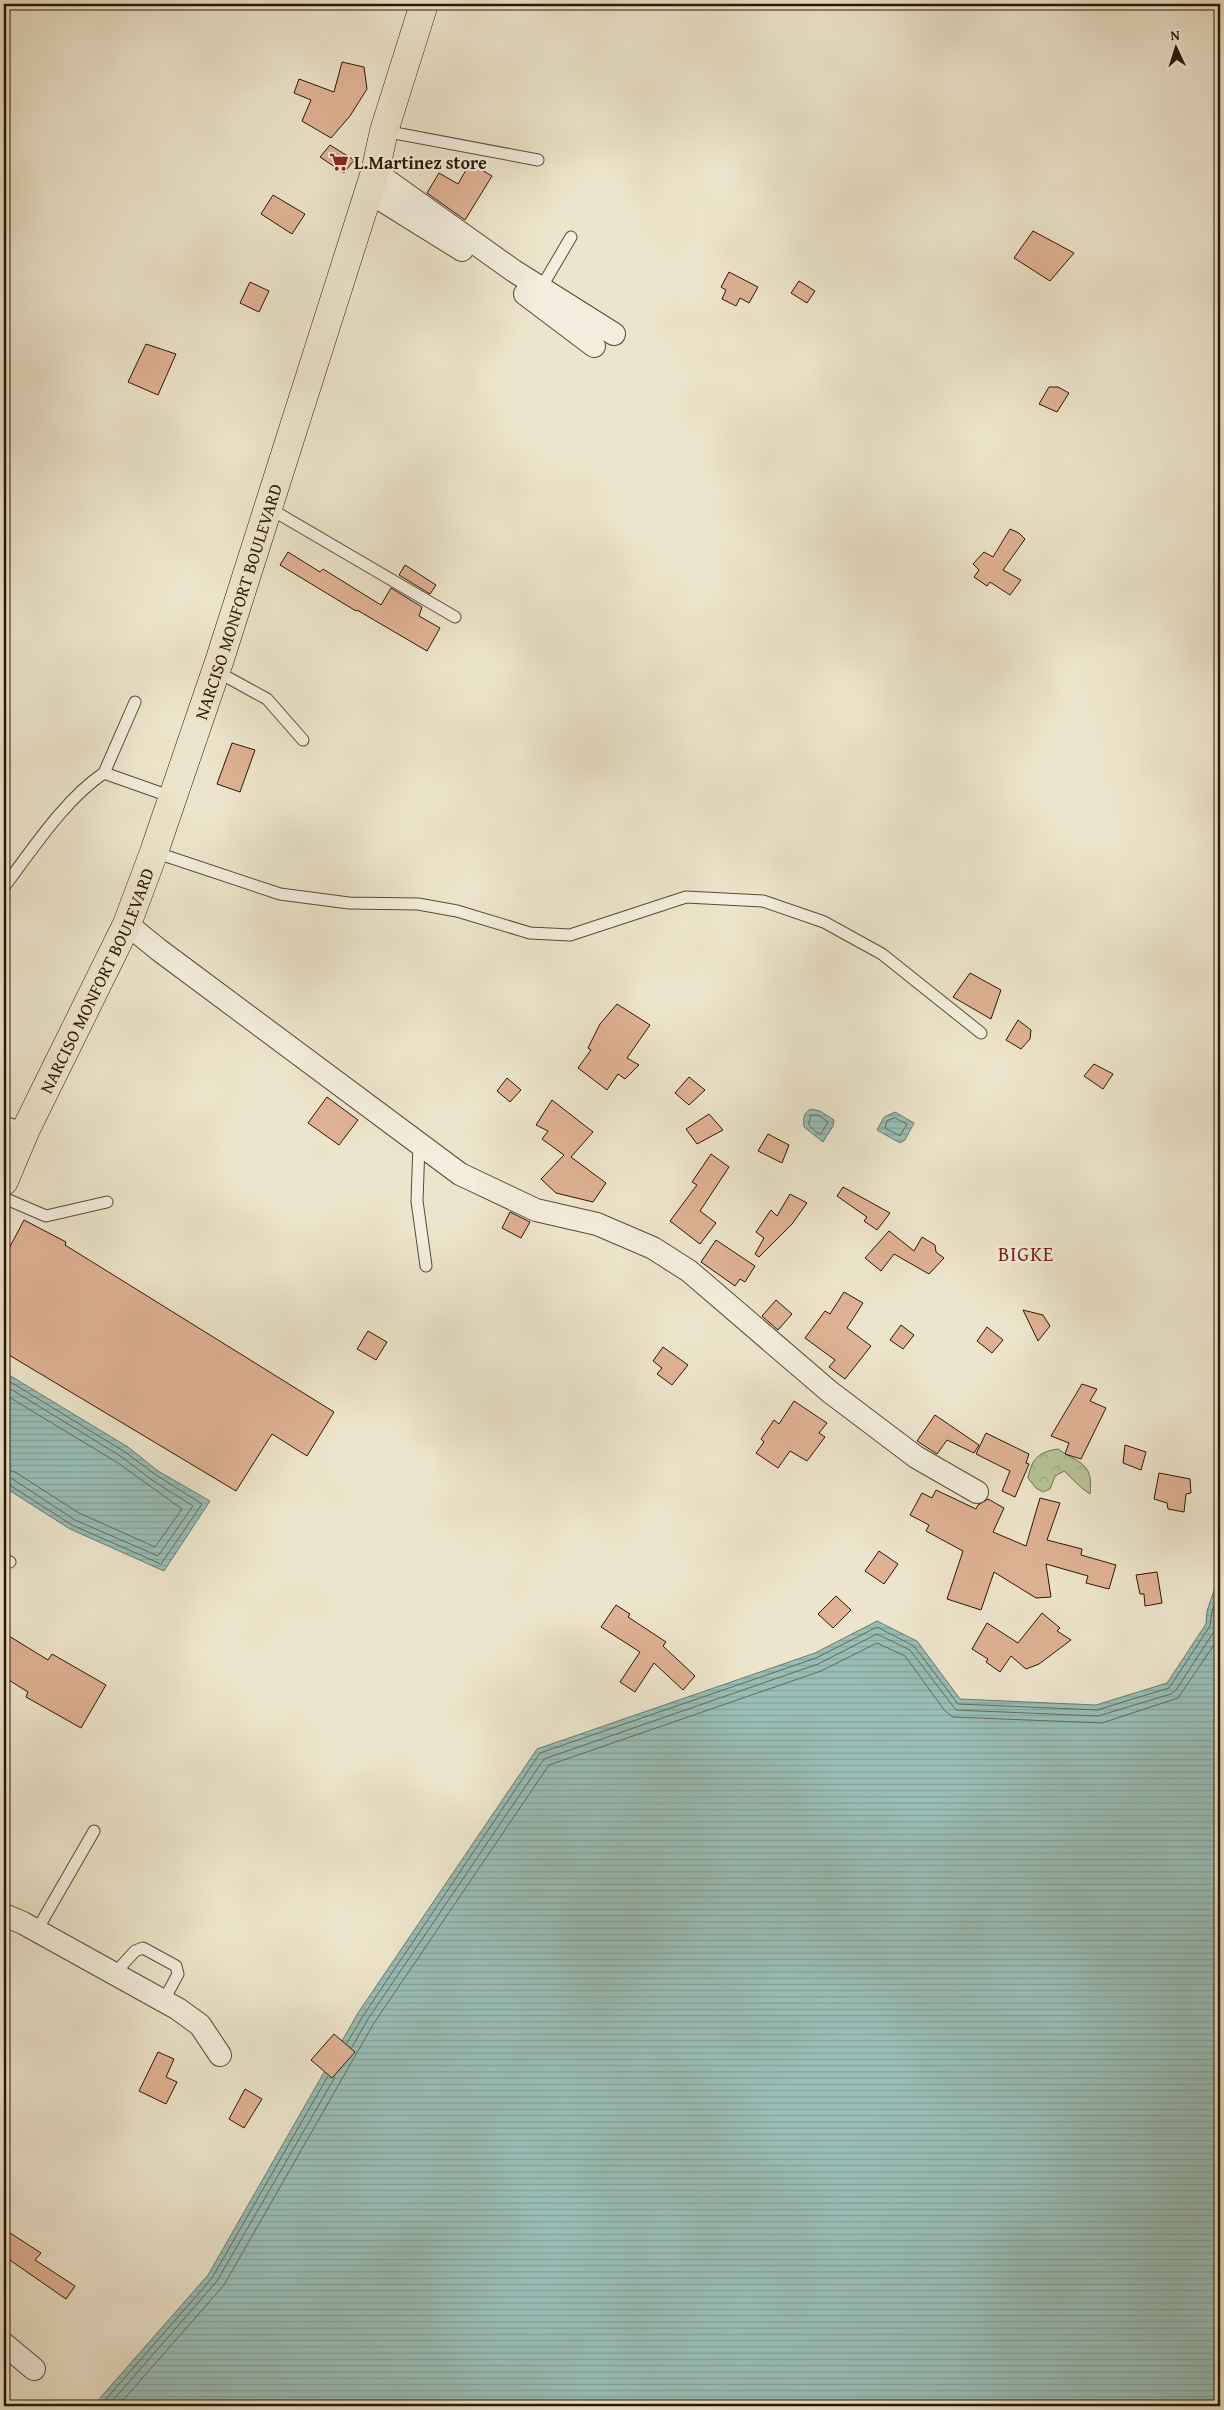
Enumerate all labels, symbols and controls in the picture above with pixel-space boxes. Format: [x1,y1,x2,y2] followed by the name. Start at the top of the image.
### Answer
[1152,22,1202,72] north arrow
[1170,25,1181,45] text: N
[354,149,487,176] place label: L.Martinez store
[328,151,350,173] supermarket icon: L.Martinez store
[187,480,289,723] street label: NARCISO MONFORT BOULEVARD
[32,864,160,1098] street label: NARCISO MONFORT BOULEVARD
[998,1239,1054,1268] district label: BIGKE

